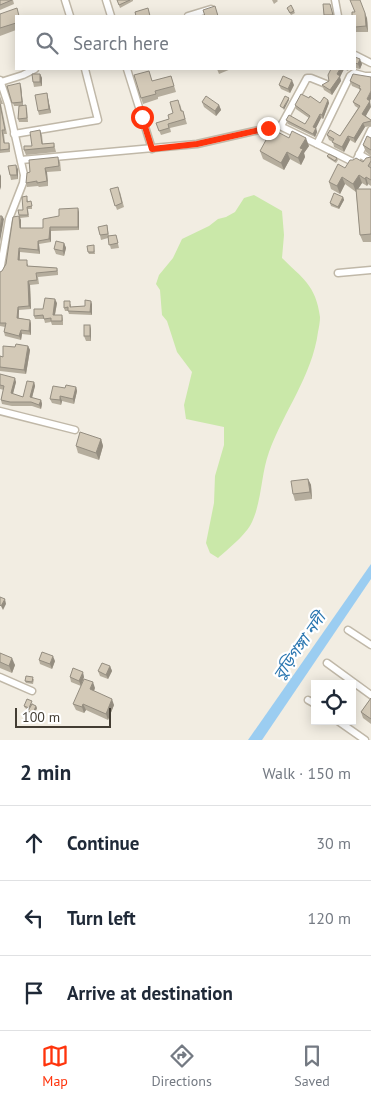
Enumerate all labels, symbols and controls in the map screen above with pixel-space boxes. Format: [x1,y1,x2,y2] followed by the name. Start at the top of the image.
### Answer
[15,15,356,70] search box
[33,29,61,57] icon: search
[73,31,169,55] text: Search here
[131,106,154,129] route start
[257,117,280,140] route end
[268,606,331,684] water label: বুড়িগঙ্গা নদী
[311,680,356,725] map controls
[311,680,356,725] button: locate
[15,705,111,728] scale bar
[22,708,60,726] text: 100 m
[20,759,71,786] text: 2 min
[262,763,351,783] text: Walk · 150 m
[20,829,48,857] icon: ahead
[67,831,139,855] text: Continue
[316,833,351,853] text: 30 m
[20,904,48,932] icon: left
[67,906,136,930] text: Turn left
[308,908,351,928] text: 120 m
[20,979,48,1007] icon: arrive
[67,981,233,1005] text: Arrive at destination
[41,1042,69,1090] tab: Map
[151,1042,212,1090] tab: Directions
[294,1042,330,1090] tab: Saved

